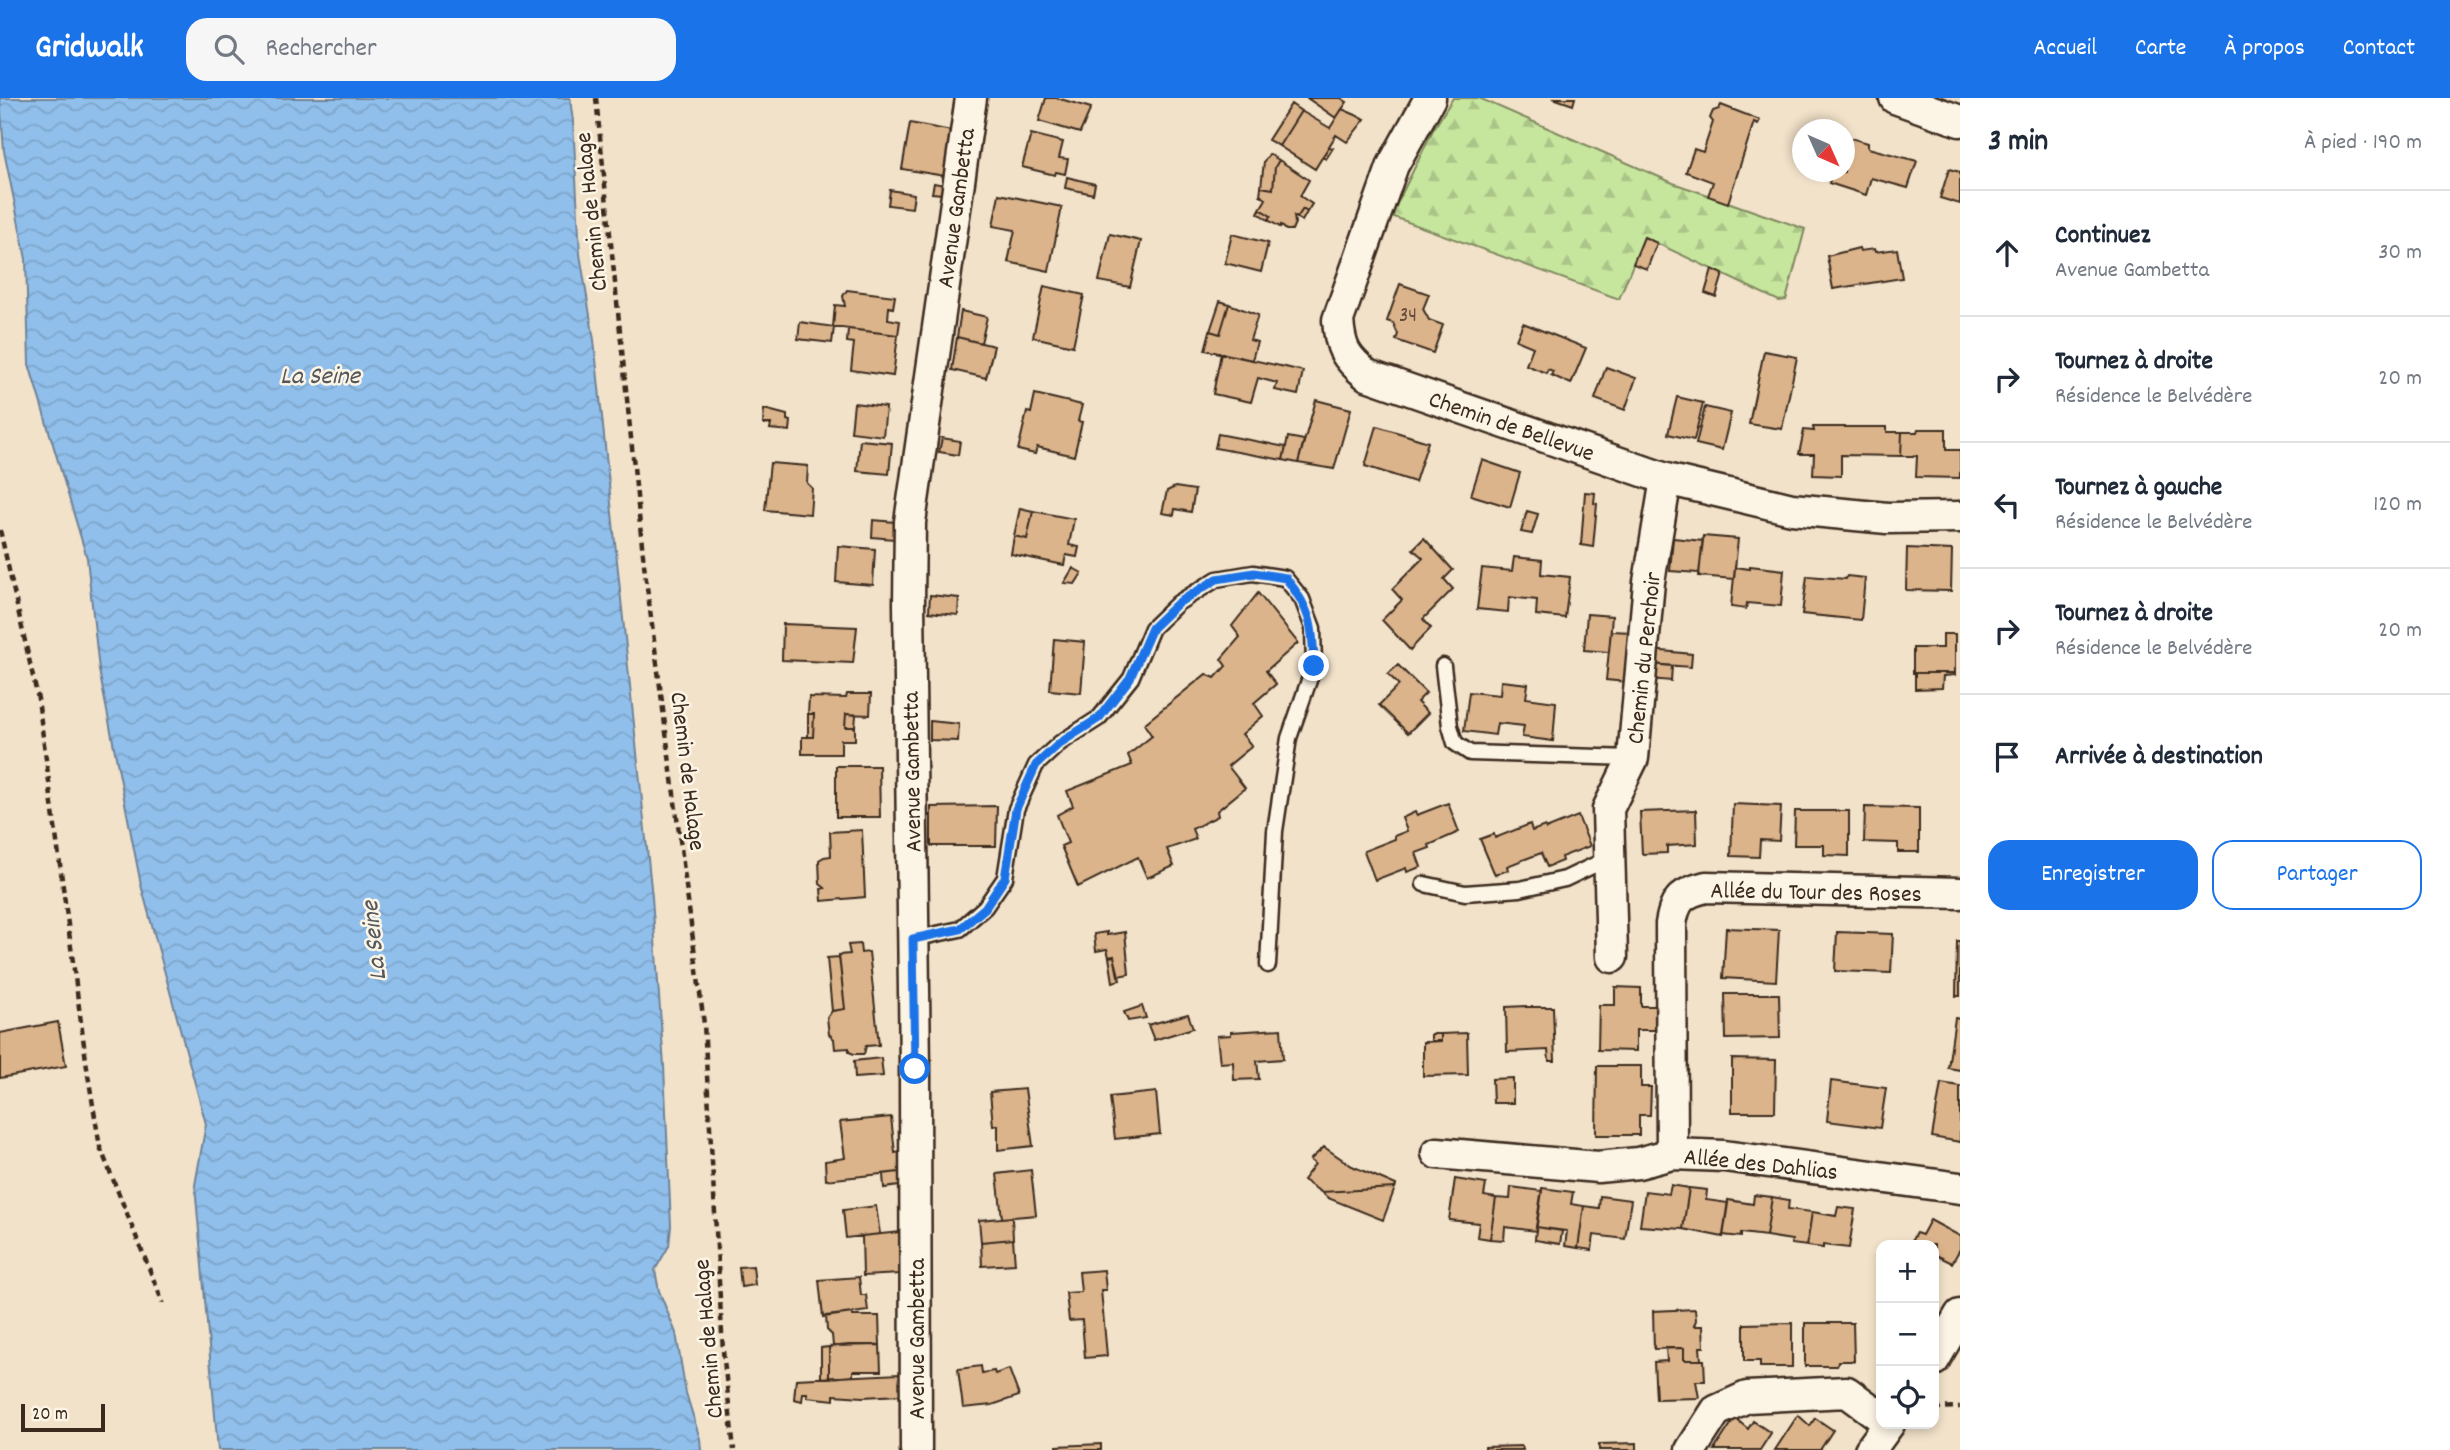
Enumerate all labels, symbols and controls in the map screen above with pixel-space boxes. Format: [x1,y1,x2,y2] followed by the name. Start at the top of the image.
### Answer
[186,18,676,81] search box
[35,26,144,73] text: Gridwalk
[210,30,248,68] icon: search
[266,31,377,68] text: Rechercher
[2033,32,2097,66] text: Accueil
[2135,32,2186,66] text: Carte
[2224,32,2305,66] text: À propos
[2343,32,2415,66] text: Contact
[1792,119,1855,182] north arrow
[1988,122,2048,165] text: 3 min
[930,126,986,290] street label: Avenue Gambetta
[2304,127,2422,160] text: À pied · 190 m
[568,130,618,293] street label: Chemin de Halage
[2055,218,2150,255] text: Continuez
[1988,234,2026,272] icon: ahead
[2378,237,2422,270] text: 30 m
[2055,255,2209,288] text: Avenue Gambetta
[1399,302,1417,332] house number: 34
[2055,344,2213,381] text: Tournez à droite
[280,359,362,396] water label: La Seine
[1988,360,2026,398] icon: right
[2378,363,2422,396] text: 20 m
[2055,381,2252,414] text: Résidence le Belvédère
[1424,384,1598,472] street label: Chemin de Bellevue
[2055,470,2222,507] text: Tournez à gauche
[1988,486,2026,524] icon: left
[2373,489,2422,522] text: 120 m
[2055,507,2252,540] text: Résidence le Belvédère
[1620,570,1672,746] street label: Chemin du Perchoir
[2055,596,2213,633] text: Tournez à droite
[1988,612,2026,650] icon: right
[2378,615,2422,648] text: 20 m
[2055,633,2252,666] text: Résidence le Belvédère
[1298,650,1329,681] route end
[659,690,713,853] street label: Chemin de Halage
[896,690,932,853] street label: Avenue Gambetta
[1988,738,2026,776] icon: arrive
[2055,739,2263,776] text: Arrivée à destination
[1988,840,2198,910] button: Enregistrer
[2212,840,2422,910] button: Partager
[1710,875,1922,913] street label: Allée du Tour des Roses
[353,897,398,982] water label: La Seine
[899,1053,930,1084] route start
[1682,1141,1839,1191] street label: Allée des Dahlias
[1876,1240,1939,1429] map controls
[1876,1240,1939,1303] button: +
[686,1258,734,1420] street label: Chemin de Halage
[902,1258,936,1419] street label: Avenue Gambetta
[1876,1303,1939,1366] button: −
[1876,1366,1939,1429] button: locate
[21,1401,105,1433] scale bar
[32,1402,68,1429] text: 20 m

